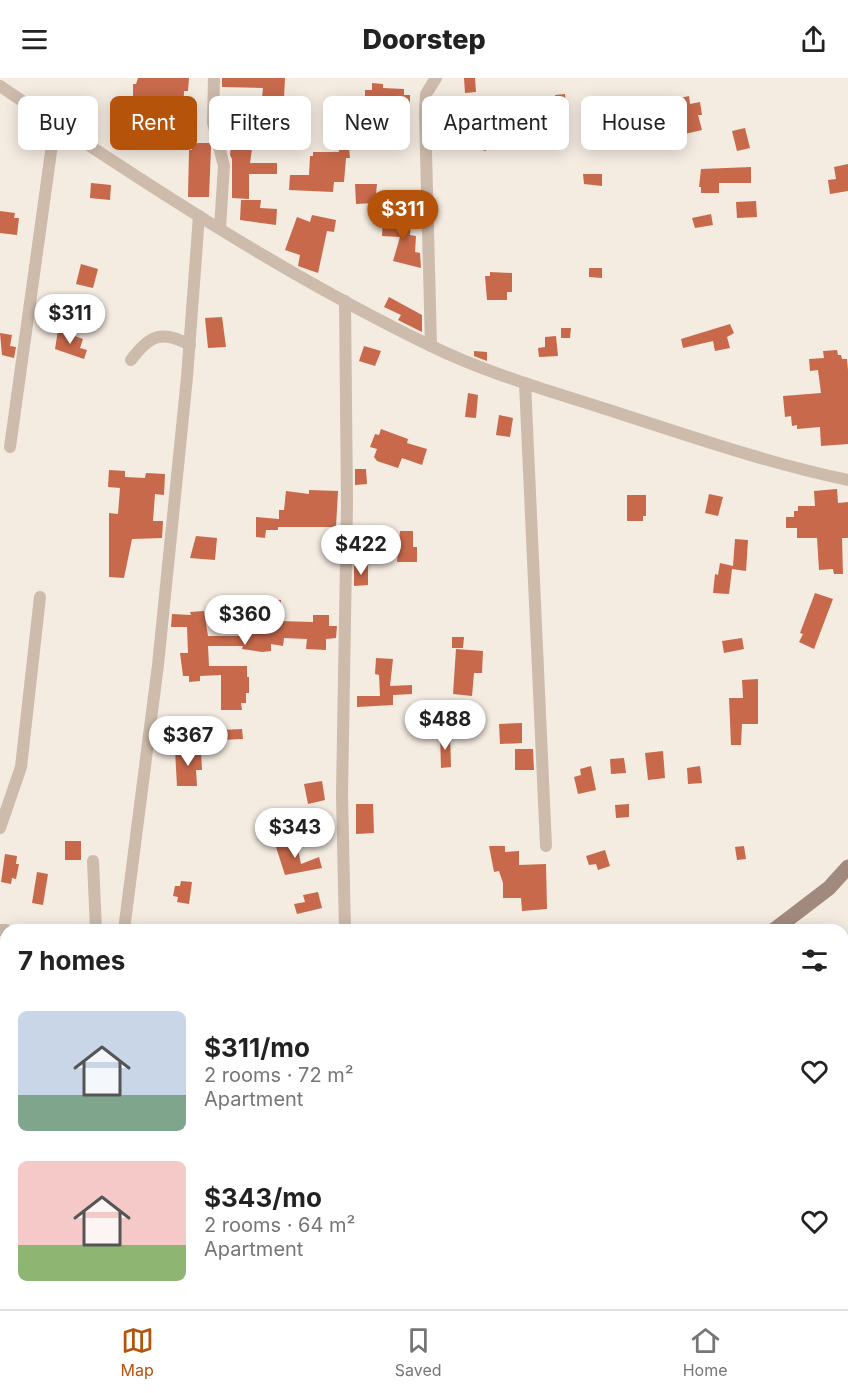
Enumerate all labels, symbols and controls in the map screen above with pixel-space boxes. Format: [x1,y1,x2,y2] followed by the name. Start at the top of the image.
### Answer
[18,23,51,56] icon: menu
[362,23,486,56] text: Doorstep
[797,23,830,56] icon: share
[18,96,98,150] chip: Buy
[110,96,197,150] chip: Rent
[209,96,311,150] chip: Filters
[323,96,410,150] chip: New
[422,96,569,150] chip: Apartment
[581,96,687,150] chip: House
[367,190,439,241] pin: $311
[381,197,425,221] text: $311
[34,294,106,345] pin: $311
[48,301,92,325] text: $311
[325,525,397,576] pin: $422
[335,532,387,556] text: $422
[209,595,281,646] pin: $360
[219,602,271,626] text: $360
[409,700,481,751] pin: $488
[419,707,471,731] text: $488
[152,716,224,767] pin: $367
[163,723,213,747] text: $367
[259,808,331,859] pin: $343
[269,815,321,839] text: $343
[798,944,831,977] icon: filters
[18,945,125,976] text: 7 homes
[204,1032,310,1063] text: $311/mo
[66,1035,138,1107] icon: home
[798,1055,831,1088] icon: heart
[204,1063,354,1087] text: 2 rooms · 72 m²
[204,1087,303,1111] text: Apartment
[204,1182,322,1213] text: $343/mo
[66,1185,138,1257] icon: home
[798,1205,831,1238] icon: heart
[204,1213,355,1237] text: 2 rooms · 64 m²
[204,1237,303,1261] text: Apartment
[121,1324,154,1380] tab: Map
[395,1324,442,1380] tab: Saved
[683,1324,727,1380] tab: Home

